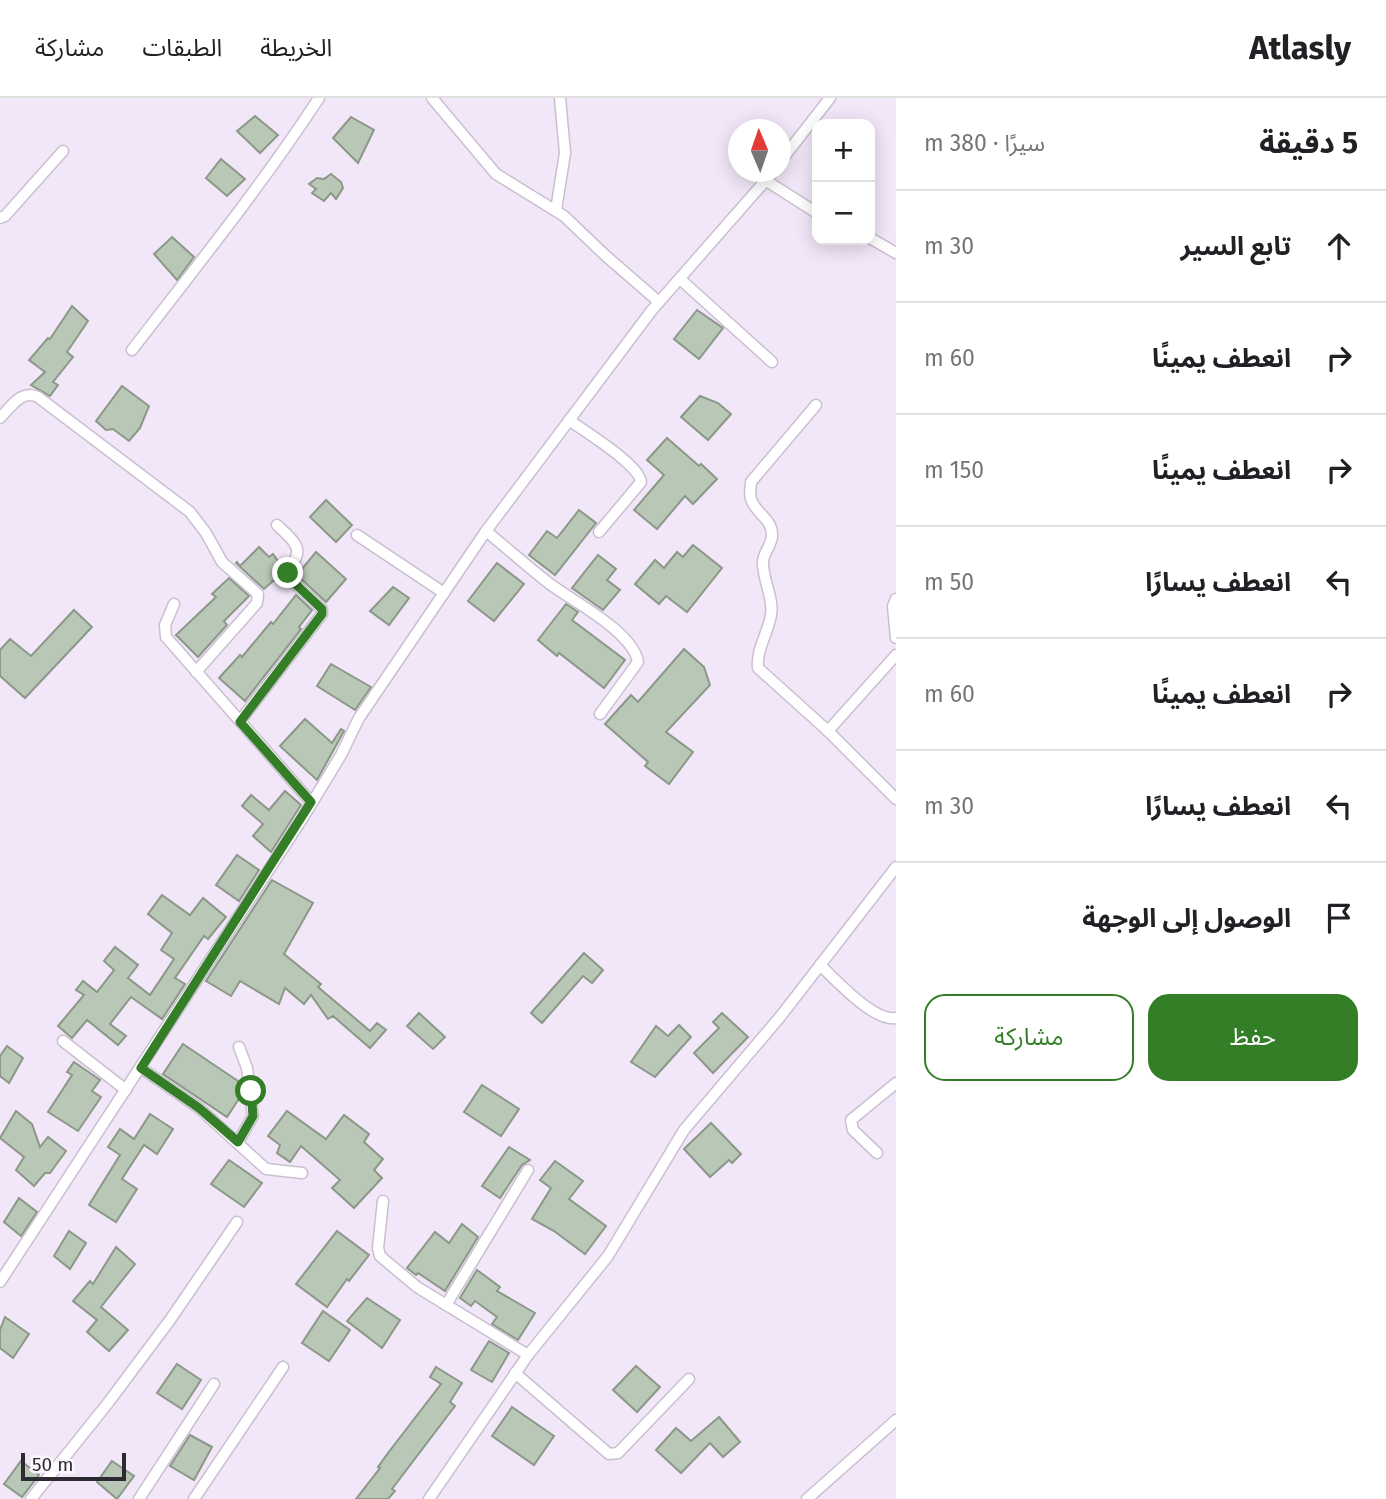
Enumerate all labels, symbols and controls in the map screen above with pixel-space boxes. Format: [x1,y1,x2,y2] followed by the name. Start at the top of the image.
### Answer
[1249,28,1351,68] text: Atlasly
[35,34,104,62] text: مشاركة
[142,34,222,62] text: الطبقات
[260,34,332,62] text: الخريطة
[728,119,791,182] north arrow
[812,119,875,245] map controls
[812,119,875,182] button: +
[1259,125,1358,161] text: 5 دقيقة
[924,129,1045,157] text: سيرًا · 380 m
[812,182,875,245] button: −
[1320,227,1358,265] icon: ahead
[1181,231,1291,262] text: تابع السير
[924,232,974,260] text: 30 m
[1320,339,1358,377] icon: right
[1152,343,1291,374] text: انعطف يمينًا
[924,344,975,372] text: 60 m
[1320,451,1358,489] icon: right
[1152,455,1291,486] text: انعطف يمينًا
[924,456,984,484] text: 150 m
[272,557,303,588] route end
[1320,563,1358,601] icon: left
[1145,567,1291,598] text: انعطف يسارًا
[924,568,974,596] text: 50 m
[1320,675,1358,713] icon: right
[1152,679,1291,710] text: انعطف يمينًا
[924,680,975,708] text: 60 m
[1320,787,1358,825] icon: left
[1145,791,1291,822] text: انعطف يسارًا
[924,792,974,820] text: 30 m
[1320,899,1358,937] icon: arrive
[1082,903,1291,934] text: الوصول إلى الوجهة
[924,994,1134,1081] button: مشاركة
[1148,994,1358,1081] button: حفظ
[235,1075,266,1106] route start
[21,1450,126,1482] scale bar
[32,1453,73,1476] text: 50 m

